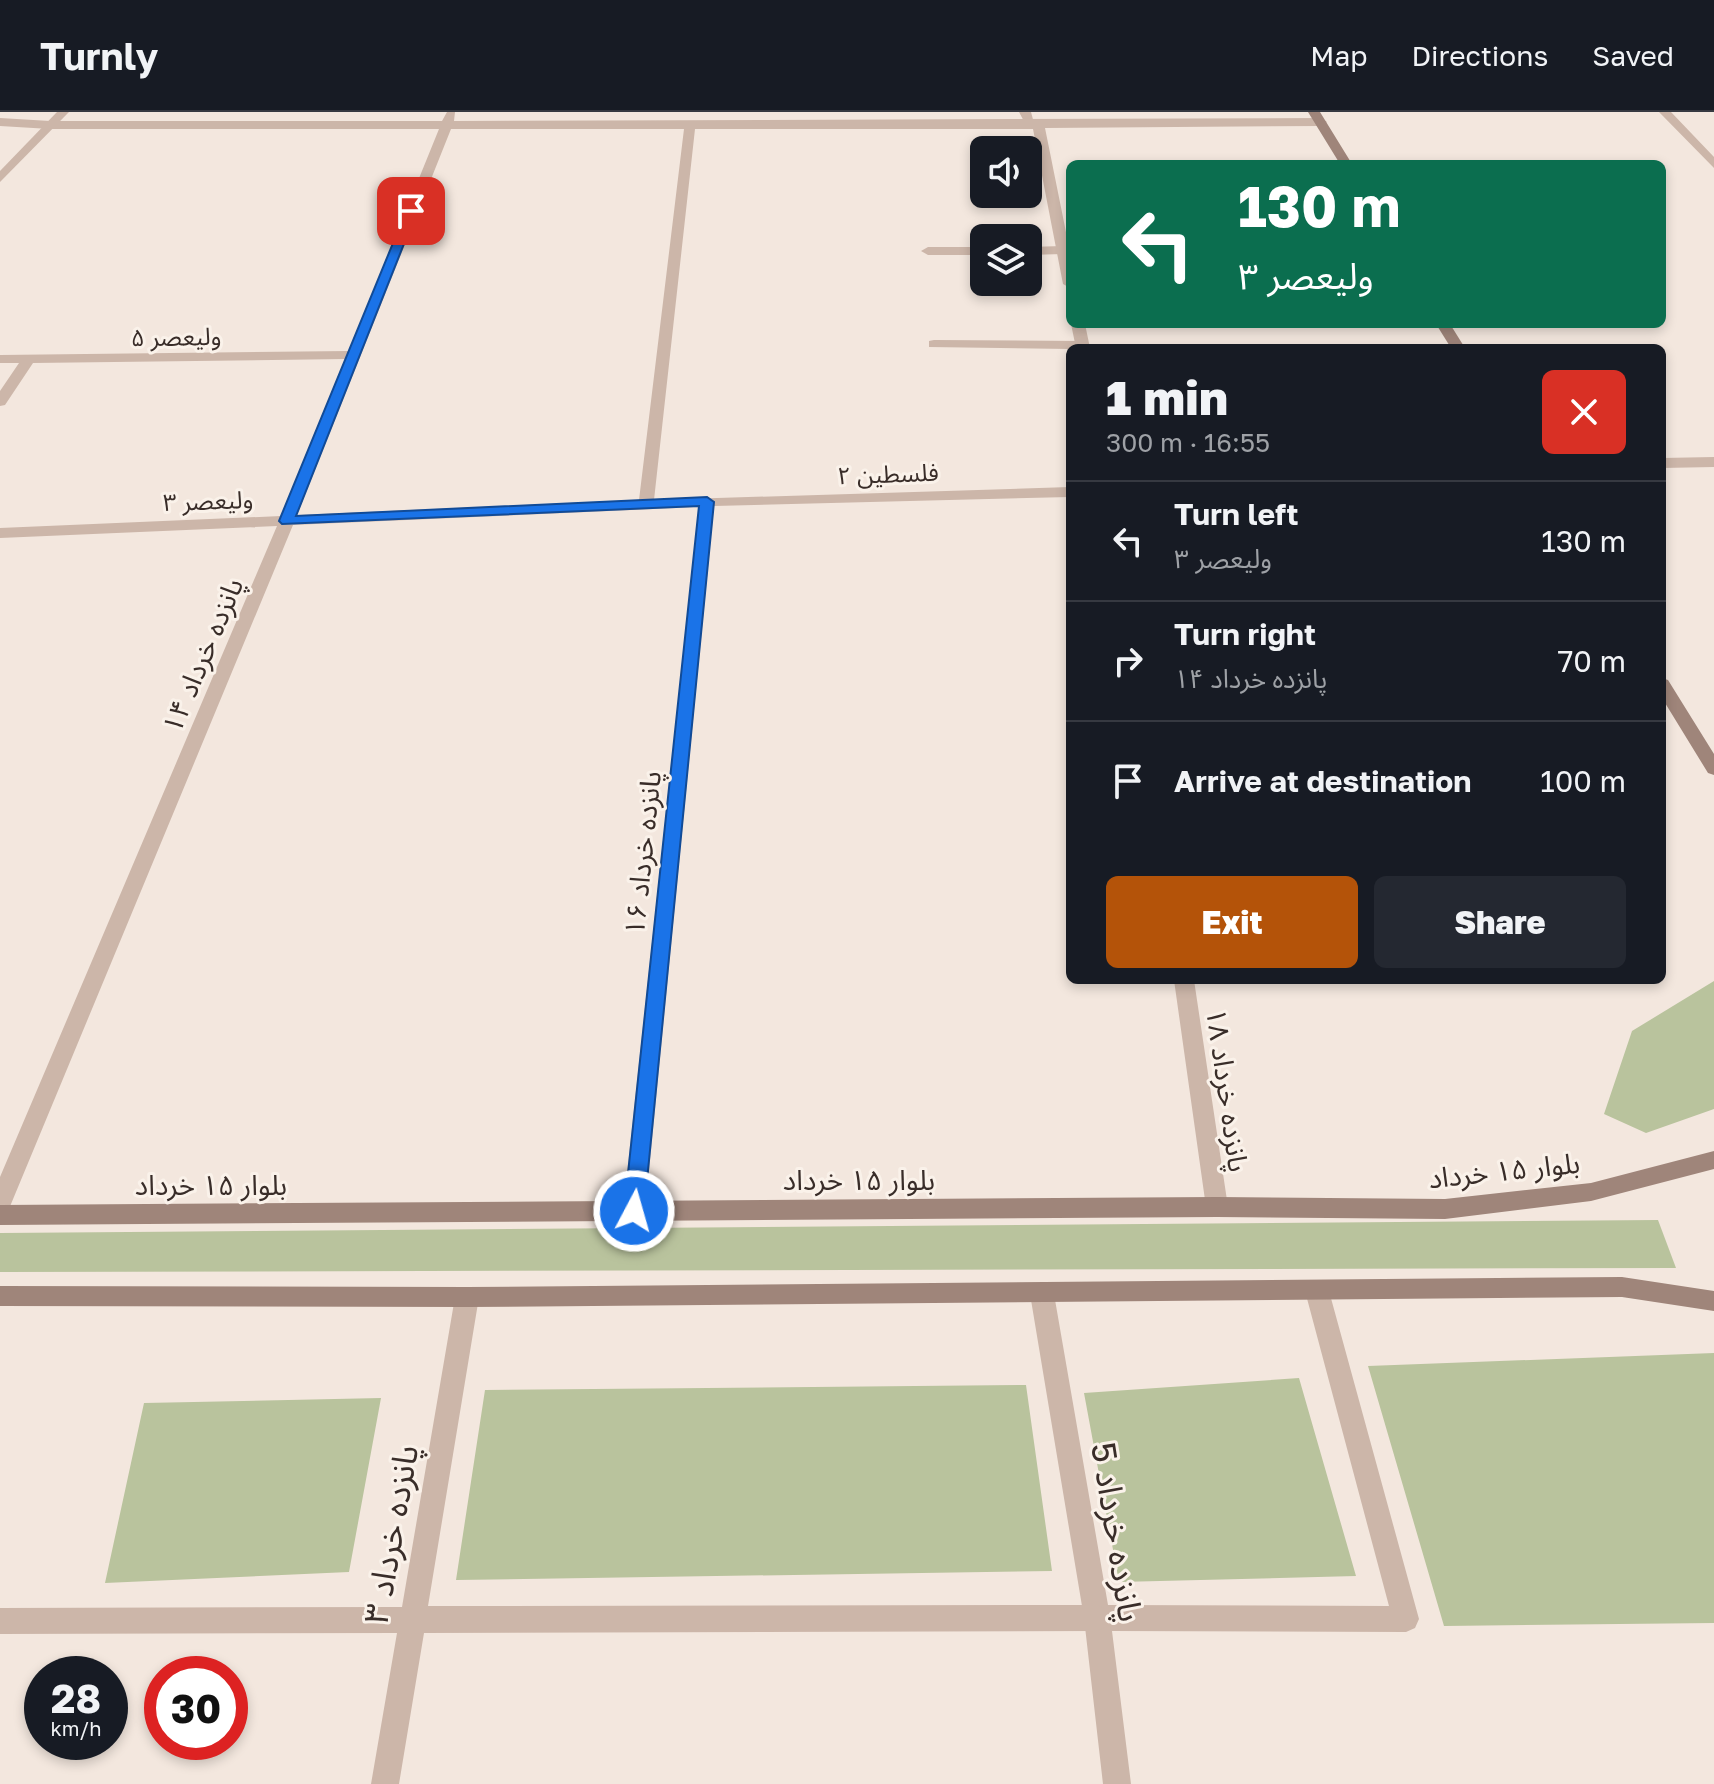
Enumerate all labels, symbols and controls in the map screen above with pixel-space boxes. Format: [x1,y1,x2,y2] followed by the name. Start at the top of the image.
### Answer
[40,33,158,78] text: Turnly
[1310,39,1367,72] text: Map
[1411,39,1548,72] text: Directions
[1592,39,1674,72] text: Saved
[970,136,1042,296] map controls
[970,136,1042,208] button: sound
[1238,172,1400,239] text: 130 m
[377,177,445,245] pin
[389,189,433,233] icon: arrive
[1106,192,1210,296] icon: left
[970,224,1042,296] button: layers
[1238,254,1374,297] text: ولیعصر ۳
[131,321,221,352] street label: ولیعصر ۵
[1106,368,1228,426] text: 1 min
[1542,370,1626,454] button: close
[1106,427,1270,458] text: 300 m · 16:55
[837,457,939,489] street label: فلسطین ۲
[162,484,254,517] street label: ولیعصر ۳
[1174,496,1299,532] text: Turn left
[1106,519,1150,563] icon: left
[1541,523,1626,559] text: 130 m
[1174,543,1272,574] text: ولیعصر ۳
[155,573,252,738] street label: پانزده خرداد ۱۴
[1174,616,1316,652] text: Turn right
[1106,639,1150,683] icon: right
[1557,643,1626,679] text: 70 m
[1174,663,1327,694] text: پانزده خرداد ۱۴
[1106,759,1150,803] icon: arrive
[1174,763,1471,799] text: Arrive at destination
[1540,763,1626,799] text: 100 m
[617,769,669,937] street label: پانزده خرداد ۱۶
[1106,876,1358,968] button: Exit
[1374,876,1626,968] button: Share
[1198,1006,1256,1174] street label: پانزده خرداد ۱۸
[1427,1146,1582,1195] street label: بلوار ۱۵ خرداد
[783,1163,935,1197] street label: بلوار ۱۵ خرداد
[135,1168,287,1202] street label: بلوار ۱۵ خرداد
[592,1169,676,1253] position arrow
[1081,1439,1152,1625] street label: پانزده خرداد 5
[355,1441,429,1627] street label: پانزده خرداد ۳
[144,1656,248,1760] speed limit sign: 30
[51,1674,101,1722] text: 28
[51,1716,101,1740] text: km/h

